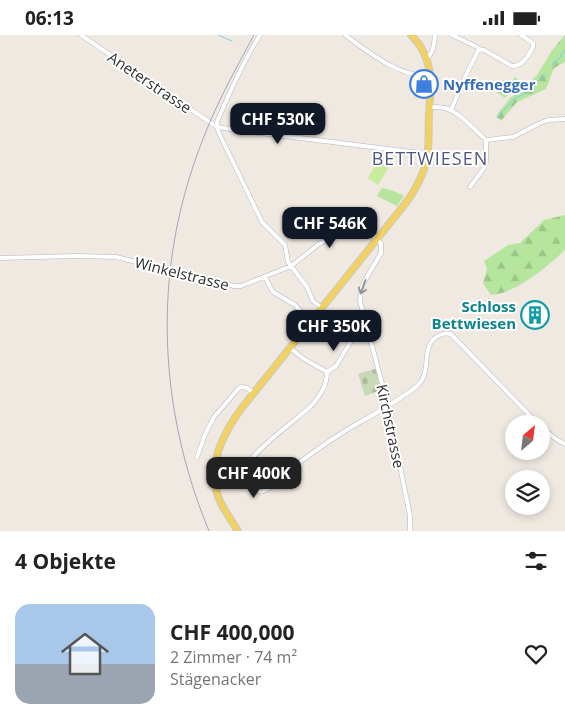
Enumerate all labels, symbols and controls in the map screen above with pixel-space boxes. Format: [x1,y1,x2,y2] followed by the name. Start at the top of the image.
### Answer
[25,5,74,31] text: 06:13
[104,47,196,117] street label: Aneterstrasse
[409,69,439,99] shop icon: Nyffenegger
[443,74,536,94] place label: Nyffenegger
[226,103,330,145] pin: CHF 530K
[241,108,315,130] text: CHF 530K
[372,146,488,170] district label: BETTWIESEN
[278,207,382,249] pin: CHF 546K
[293,212,367,234] text: CHF 546K
[133,252,231,294] street label: Winkelstrasse
[358,278,368,294] one-way arrow
[432,296,516,333] place label: Schloss Bettwiesen
[520,300,550,330] building icon: Schloss Bettwiesen
[282,309,386,352] pin: CHF 350K
[297,315,371,337] text: CHF 350K
[372,382,410,470] street label: Kirchstrasse
[505,415,550,460] north arrow
[505,415,550,515] map controls
[202,457,306,499] pin: CHF 400K
[217,462,291,484] text: CHF 400K
[505,470,550,515] button: layers
[15,547,116,575] text: 4 Objekte
[522,547,550,575] icon: filters
[170,618,294,646] text: CHF 400,000
[55,624,115,684] icon: home
[522,640,550,668] icon: heart
[170,646,297,668] text: 2 Zimmer · 74 m²
[170,668,261,690] text: Stägenacker

